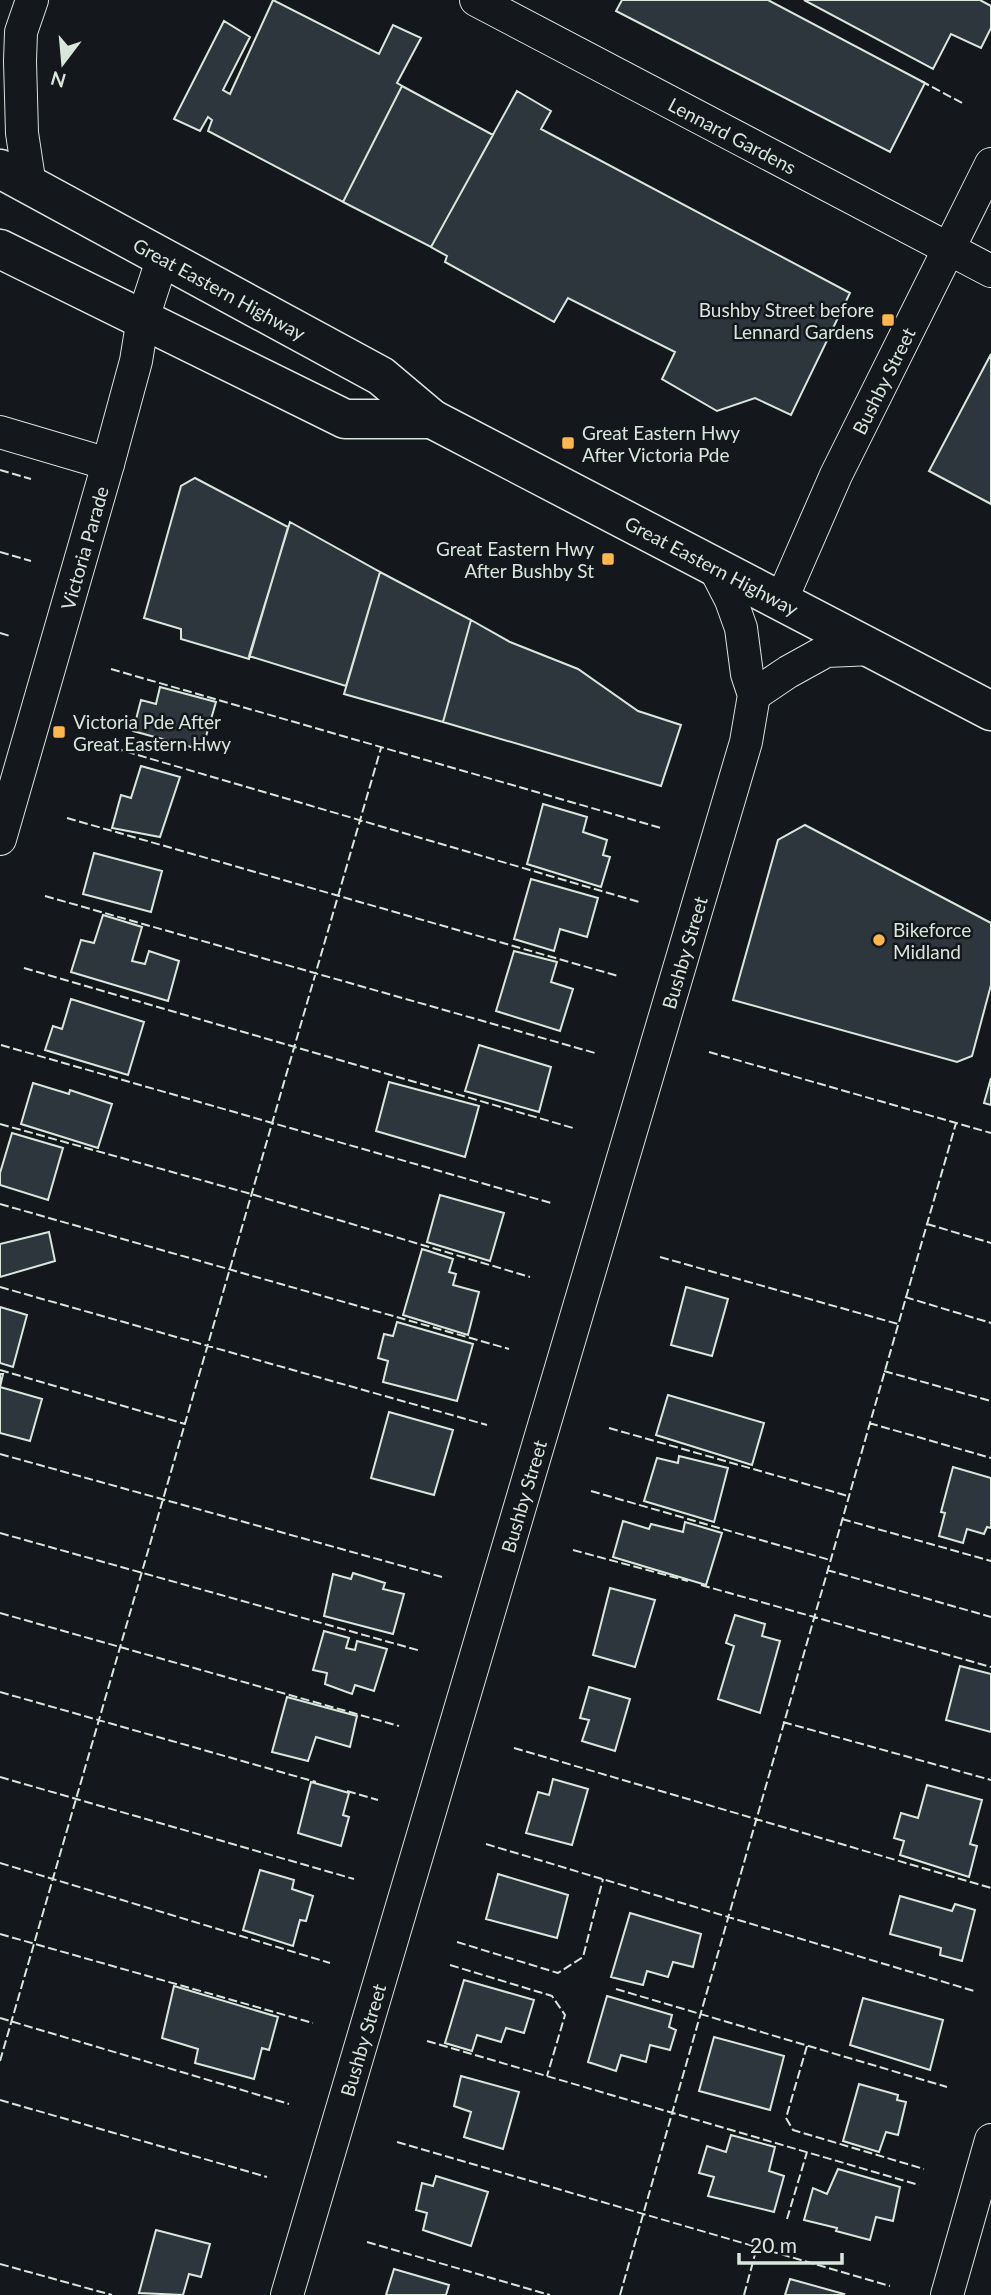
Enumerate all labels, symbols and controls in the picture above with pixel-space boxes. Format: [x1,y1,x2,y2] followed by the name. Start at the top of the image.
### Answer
[28,28,98,98] north arrow
[48,67,68,93] text: N
[665,92,800,178] street label: Lennard Gardens
[130,232,310,344] street label: Great Eastern Highway
[699,298,874,343] place label: Bushby Street before Lennard Gardens
[880,312,896,328] marker: Bushby Street before Lennard Gardens
[847,323,919,438] street label: Bushby Street
[582,421,740,466] place label: Great Eastern Hwy After Victoria Pde
[560,435,576,451] marker: Great Eastern Hwy After Victoria Pde
[55,483,113,612] street label: Victoria Parade
[621,510,803,620] street label: Great Eastern Highway
[436,537,594,582] place label: Great Eastern Hwy After Bushby St
[600,551,616,567] marker: Great Eastern Hwy After Bushby St
[73,710,231,755] place label: Victoria Pde After Great Eastern Hwy
[51,724,67,740] marker: Victoria Pde After Great Eastern Hwy
[656,893,711,1011] street label: Bushby Street
[893,918,971,963] place label: Bikeforce Midland
[871,932,887,948] marker: Bikeforce Midland
[496,1437,551,1555] street label: Bushby Street
[335,1981,390,2099] street label: Bushby Street
[739,2222,842,2266] scale bar
[750,2232,797,2257] text: 20 m

